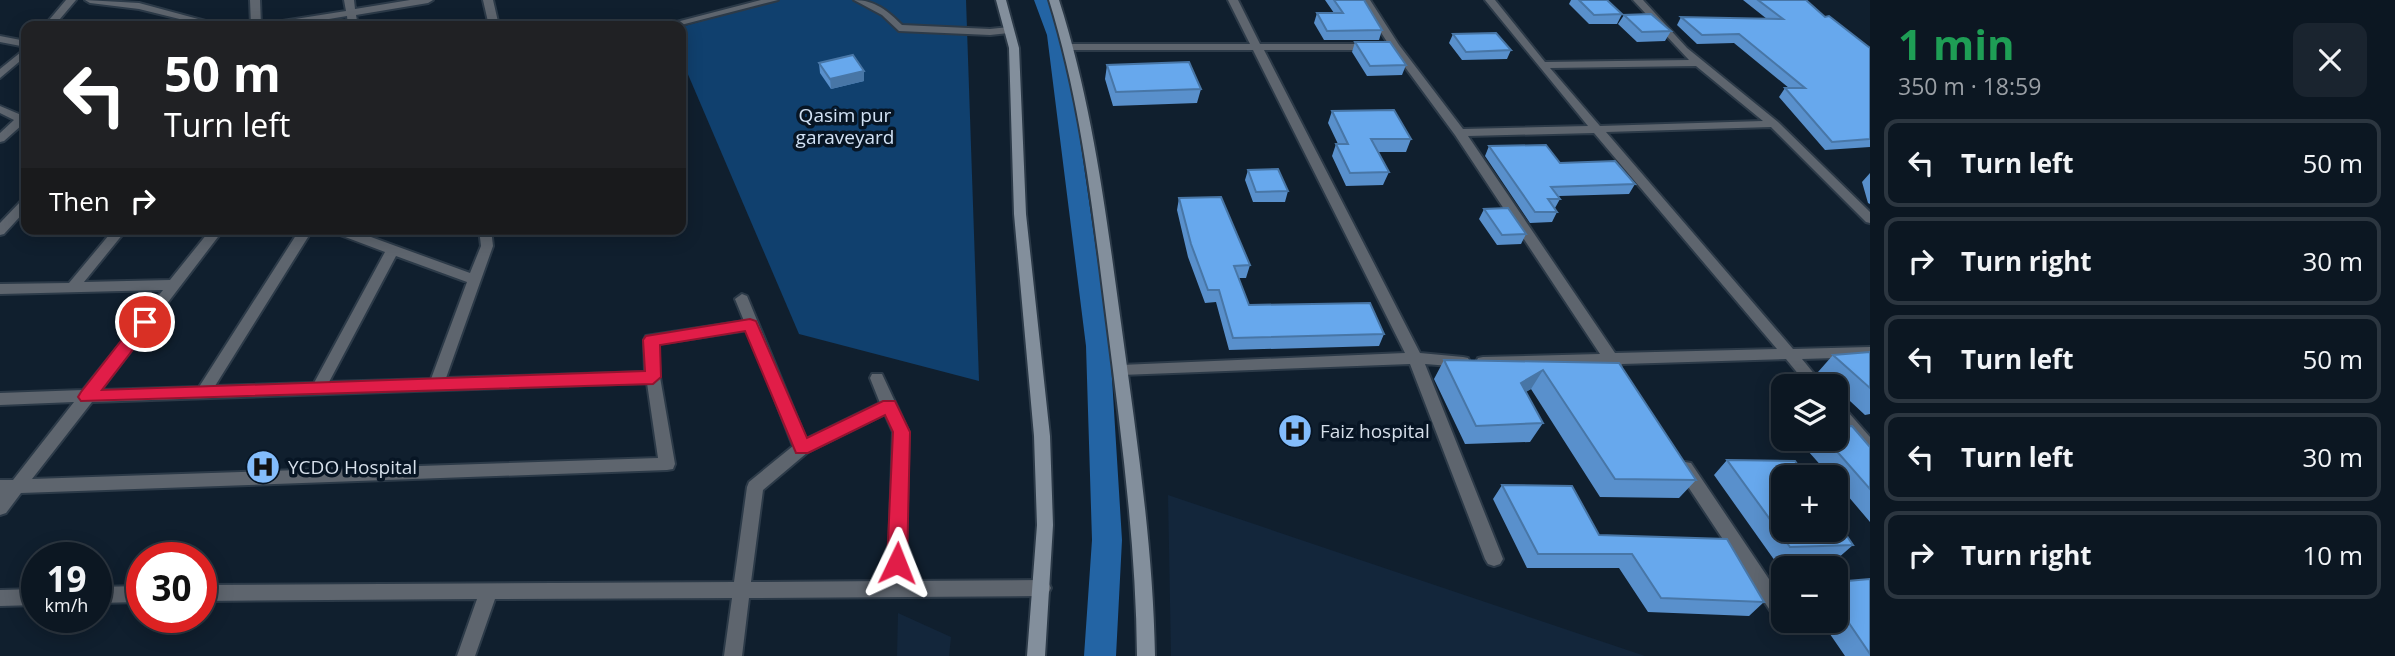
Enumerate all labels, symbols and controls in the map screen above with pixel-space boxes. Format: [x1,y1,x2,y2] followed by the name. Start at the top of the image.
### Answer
[1898,15,2015,72] text: 1 min
[2293,23,2367,97] button: close
[164,40,281,106] text: 50 m
[49,49,140,140] icon: left
[1898,70,2041,102] text: 350 m · 18:59
[796,102,894,150] park label: Qasim pur garaveyard
[164,103,290,146] text: Turn left
[1902,144,1940,182] icon: left
[1961,145,2073,181] text: Turn left
[2302,145,2363,181] text: 50 m
[124,182,162,220] icon: right
[49,183,110,219] text: Then
[1902,242,1940,280] icon: right
[1961,243,2092,279] text: Turn right
[2302,243,2363,279] text: 30 m
[115,292,175,352] pin
[126,303,164,341] icon: arrive
[1902,340,1940,378] icon: left
[1961,341,2073,377] text: Turn left
[2302,341,2363,377] text: 50 m
[1771,374,1848,633] map controls
[1771,374,1848,451] button: layers
[1276,412,1314,450] hospital icon: Faiz hospital
[1320,418,1430,444] place label: Faiz hospital
[1902,438,1940,476] icon: left
[1961,439,2073,475] text: Turn left
[2302,439,2363,475] text: 30 m
[244,448,282,486] hospital icon: YCDO Hospital
[288,454,417,480] place label: YCDO Hospital
[1771,465,1848,542] button: +
[860,526,934,600] position arrow
[1902,536,1940,574] icon: right
[1961,537,2092,573] text: Turn right
[2302,537,2363,573] text: 10 m
[126,542,217,633] speed limit sign: 30
[46,555,87,602] text: 19
[1771,556,1848,633] button: −
[45,593,88,617] text: km/h

